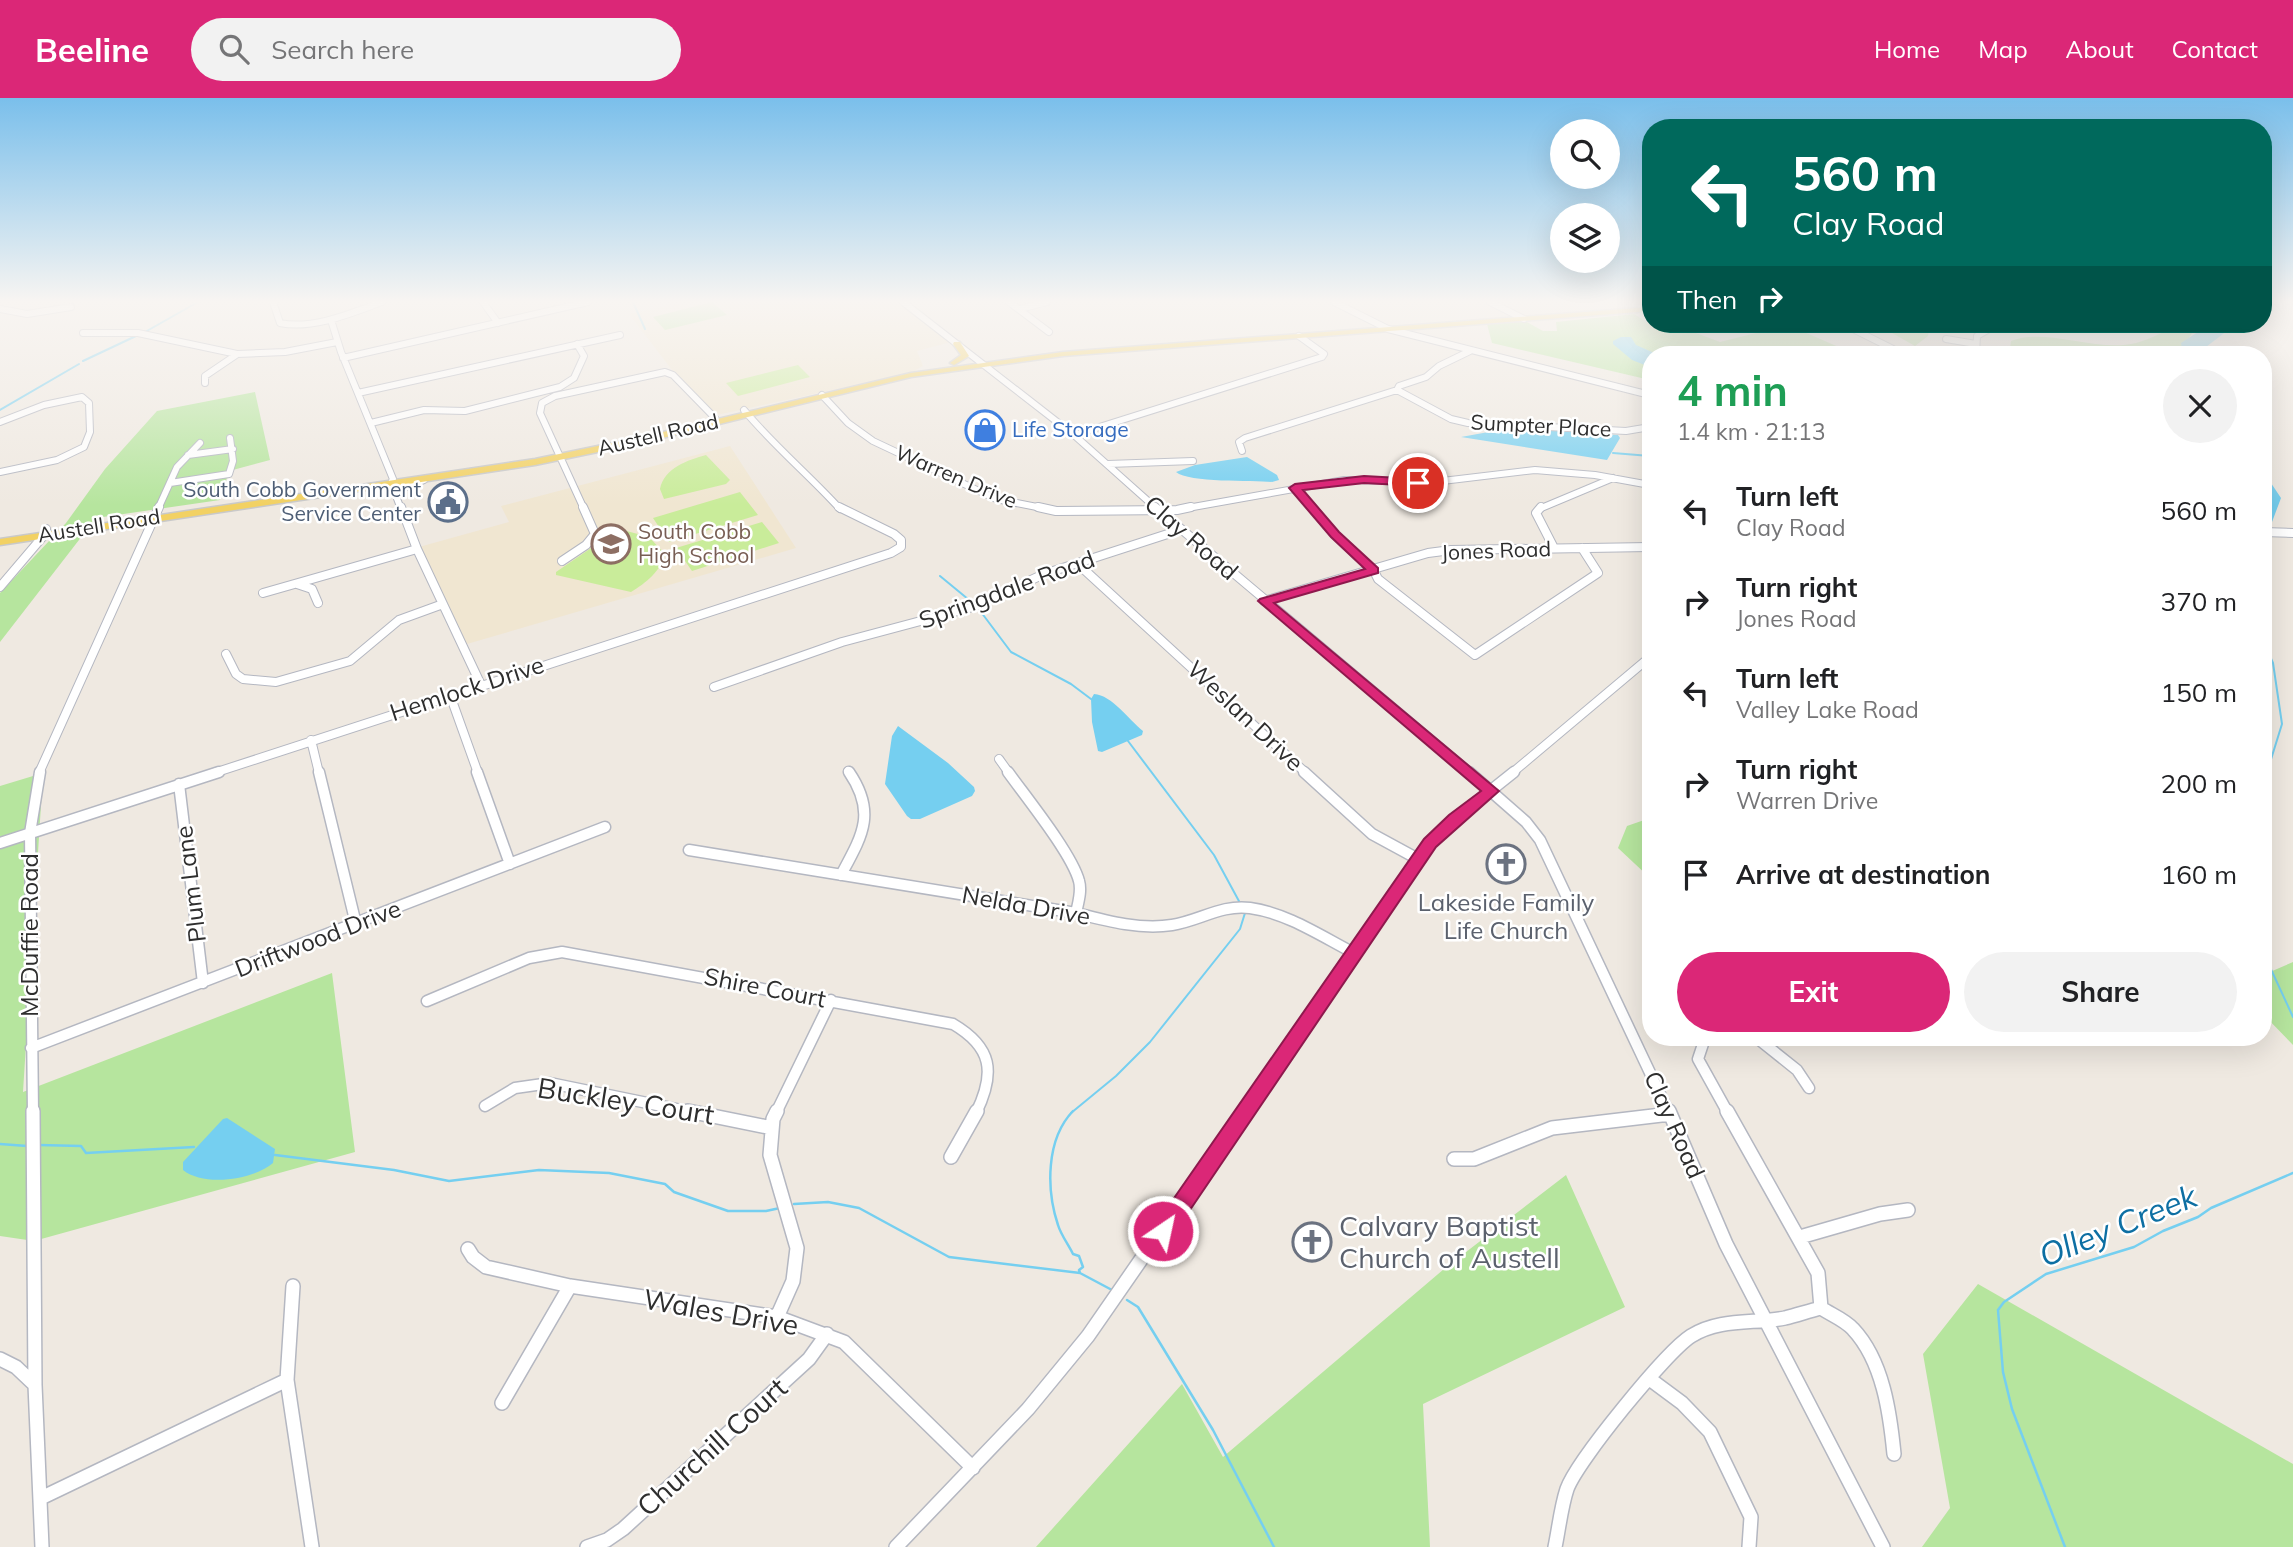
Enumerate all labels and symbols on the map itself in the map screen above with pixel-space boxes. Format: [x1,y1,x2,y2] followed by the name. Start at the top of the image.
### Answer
[595,407,721,461] street label: Austell Road
[1470,408,1612,442] street label: Sumpter Place
[964,409,1006,451] shop icon: Life Storage
[1012,416,1129,442] place label: Life Storage
[892,439,1021,513] street label: Warren Drive
[1388,453,1448,513] pin
[183,476,421,526] place label: South Cobb Government Service Center
[427,481,469,523] public building icon: South Cobb Government Service Center
[1139,488,1245,586] street label: Clay Road
[36,503,162,548] street label: Austell Road
[638,518,754,568] place label: South Cobb High School
[590,523,632,565] school or university icon: South Cobb High School
[1441,535,1551,565] street label: Jones Road
[915,543,1099,635] street label: Springdale Road
[386,649,548,727] street label: Hemlock Drive
[1181,654,1310,777] street label: Weslan Drive
[168,824,212,944] street label: Plum Lane
[1485,843,1527,885] church icon: Lakeside Family Life Church
[14,853,44,1017] street label: McDuffie Road
[960,879,1093,931] street label: Nelda Drive
[1418,887,1595,945] place label: Lakeside Family Life Church
[230,893,405,983] street label: Driftwood Drive
[702,961,829,1014] street label: Shire Court
[1638,1066,1712,1183] street label: Clay Road
[535,1069,717,1132] street label: Buckley Court
[2033,1175,2204,1275] water label: Olley Creek
[1126,1194,1200,1268] position arrow
[1339,1208,1560,1275] place label: Calvary Baptist Church of Austell
[1291,1221,1333,1263] church icon: Calvary Baptist Church of Austell
[641,1281,801,1342] street label: Wales Drive
[629,1370,794,1523] street label: Churchill Court

